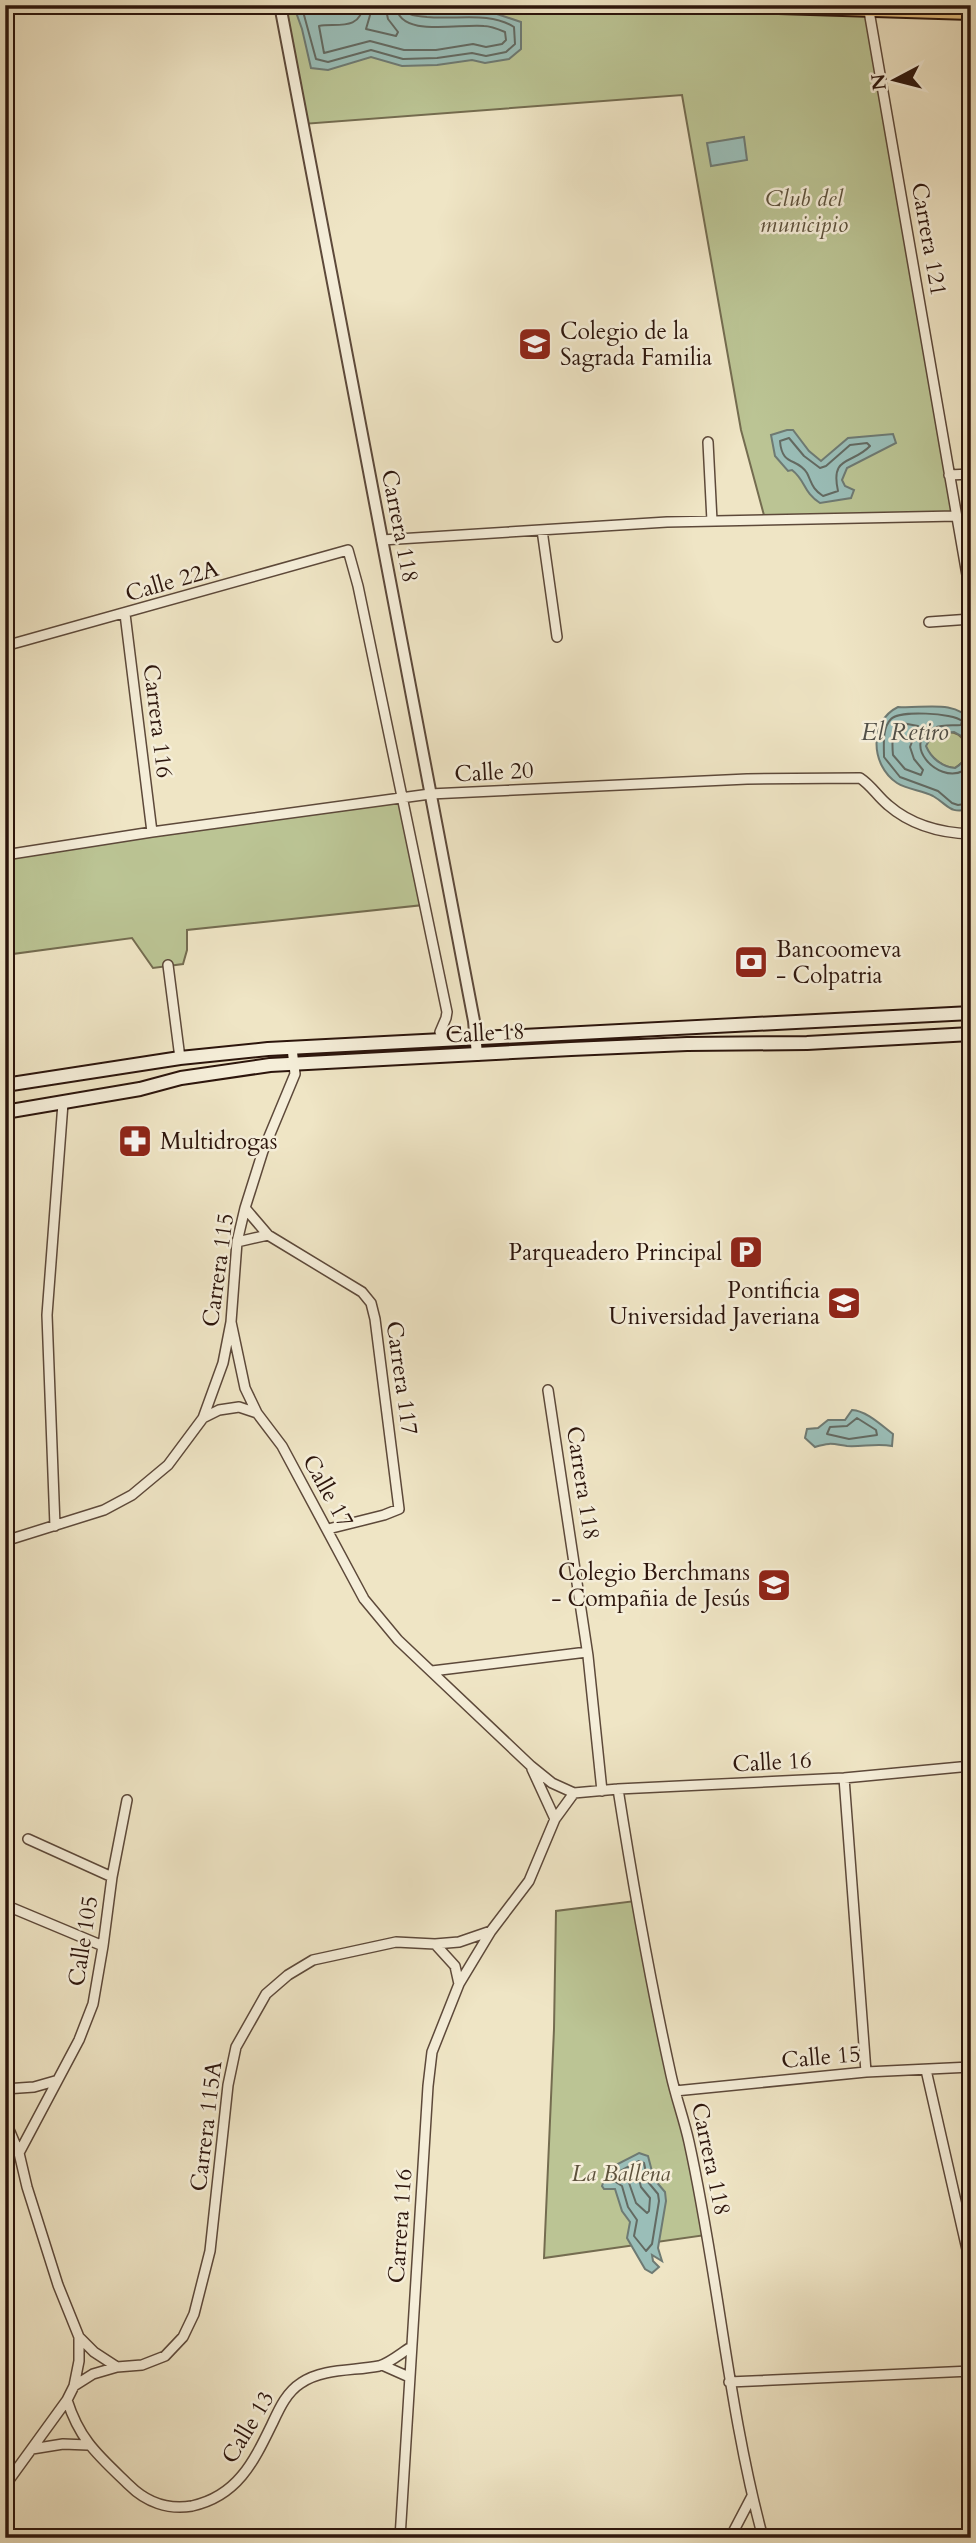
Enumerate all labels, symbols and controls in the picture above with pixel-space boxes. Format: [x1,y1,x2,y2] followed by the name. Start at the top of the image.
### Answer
[860,46,930,116] north arrow
[865,72,893,92] text: N
[904,180,954,298] street label: Carrera 121
[760,183,848,240] park label: Club del municipio
[560,316,712,373] place label: Colegio de la Sagrada Familia
[516,325,554,363] school or university icon: Colegio de la Sagrada Familia
[374,467,426,585] street label: Carrera 118
[122,553,223,609] street label: Calle 22A
[136,662,180,780] street label: Carrera 116
[861,716,949,749] water label: El Retiro
[454,754,534,790] street label: Calle 20
[776,934,902,991] place label: Bancoomeva - Colpatria
[732,943,770,981] bank icon: Bancoomeva - Colpatria
[445,1015,525,1051] street label: Calle 18
[116,1122,154,1160] pharmacy icon: Multidrogas
[160,1126,277,1157] place label: Multidrogas
[195,1211,241,1329] street label: Carrera 115
[727,1233,765,1271] parking icon: Parqueadero Principal
[509,1237,722,1268] place label: Parqueadero Principal
[609,1275,820,1332] place label: Pontificia Universidad Javeriana
[825,1284,863,1322] school or university icon: Pontificia Universidad Javeriana
[379,1319,425,1437] street label: Carrera 117
[559,1424,607,1542] street label: Carrera 118
[295,1449,361,1533] street label: Calle 17
[551,1557,750,1614] place label: Colegio Berchmans - Compañia de Jesús
[755,1566,793,1604] school or university icon: Colegio Berchmans - Compañia de Jesús
[732,1744,812,1780] street label: Calle 16
[61,1894,105,1988] street label: Calle 105
[780,2038,862,2076] street label: Calle 15
[183,2058,229,2193] street label: Carrera 115A
[684,2100,738,2218] street label: Carrera 118
[571,2158,671,2189] park label: La Ballena
[381,2168,419,2284] street label: Carrera 116
[214,2385,282,2469] street label: Calle 13

